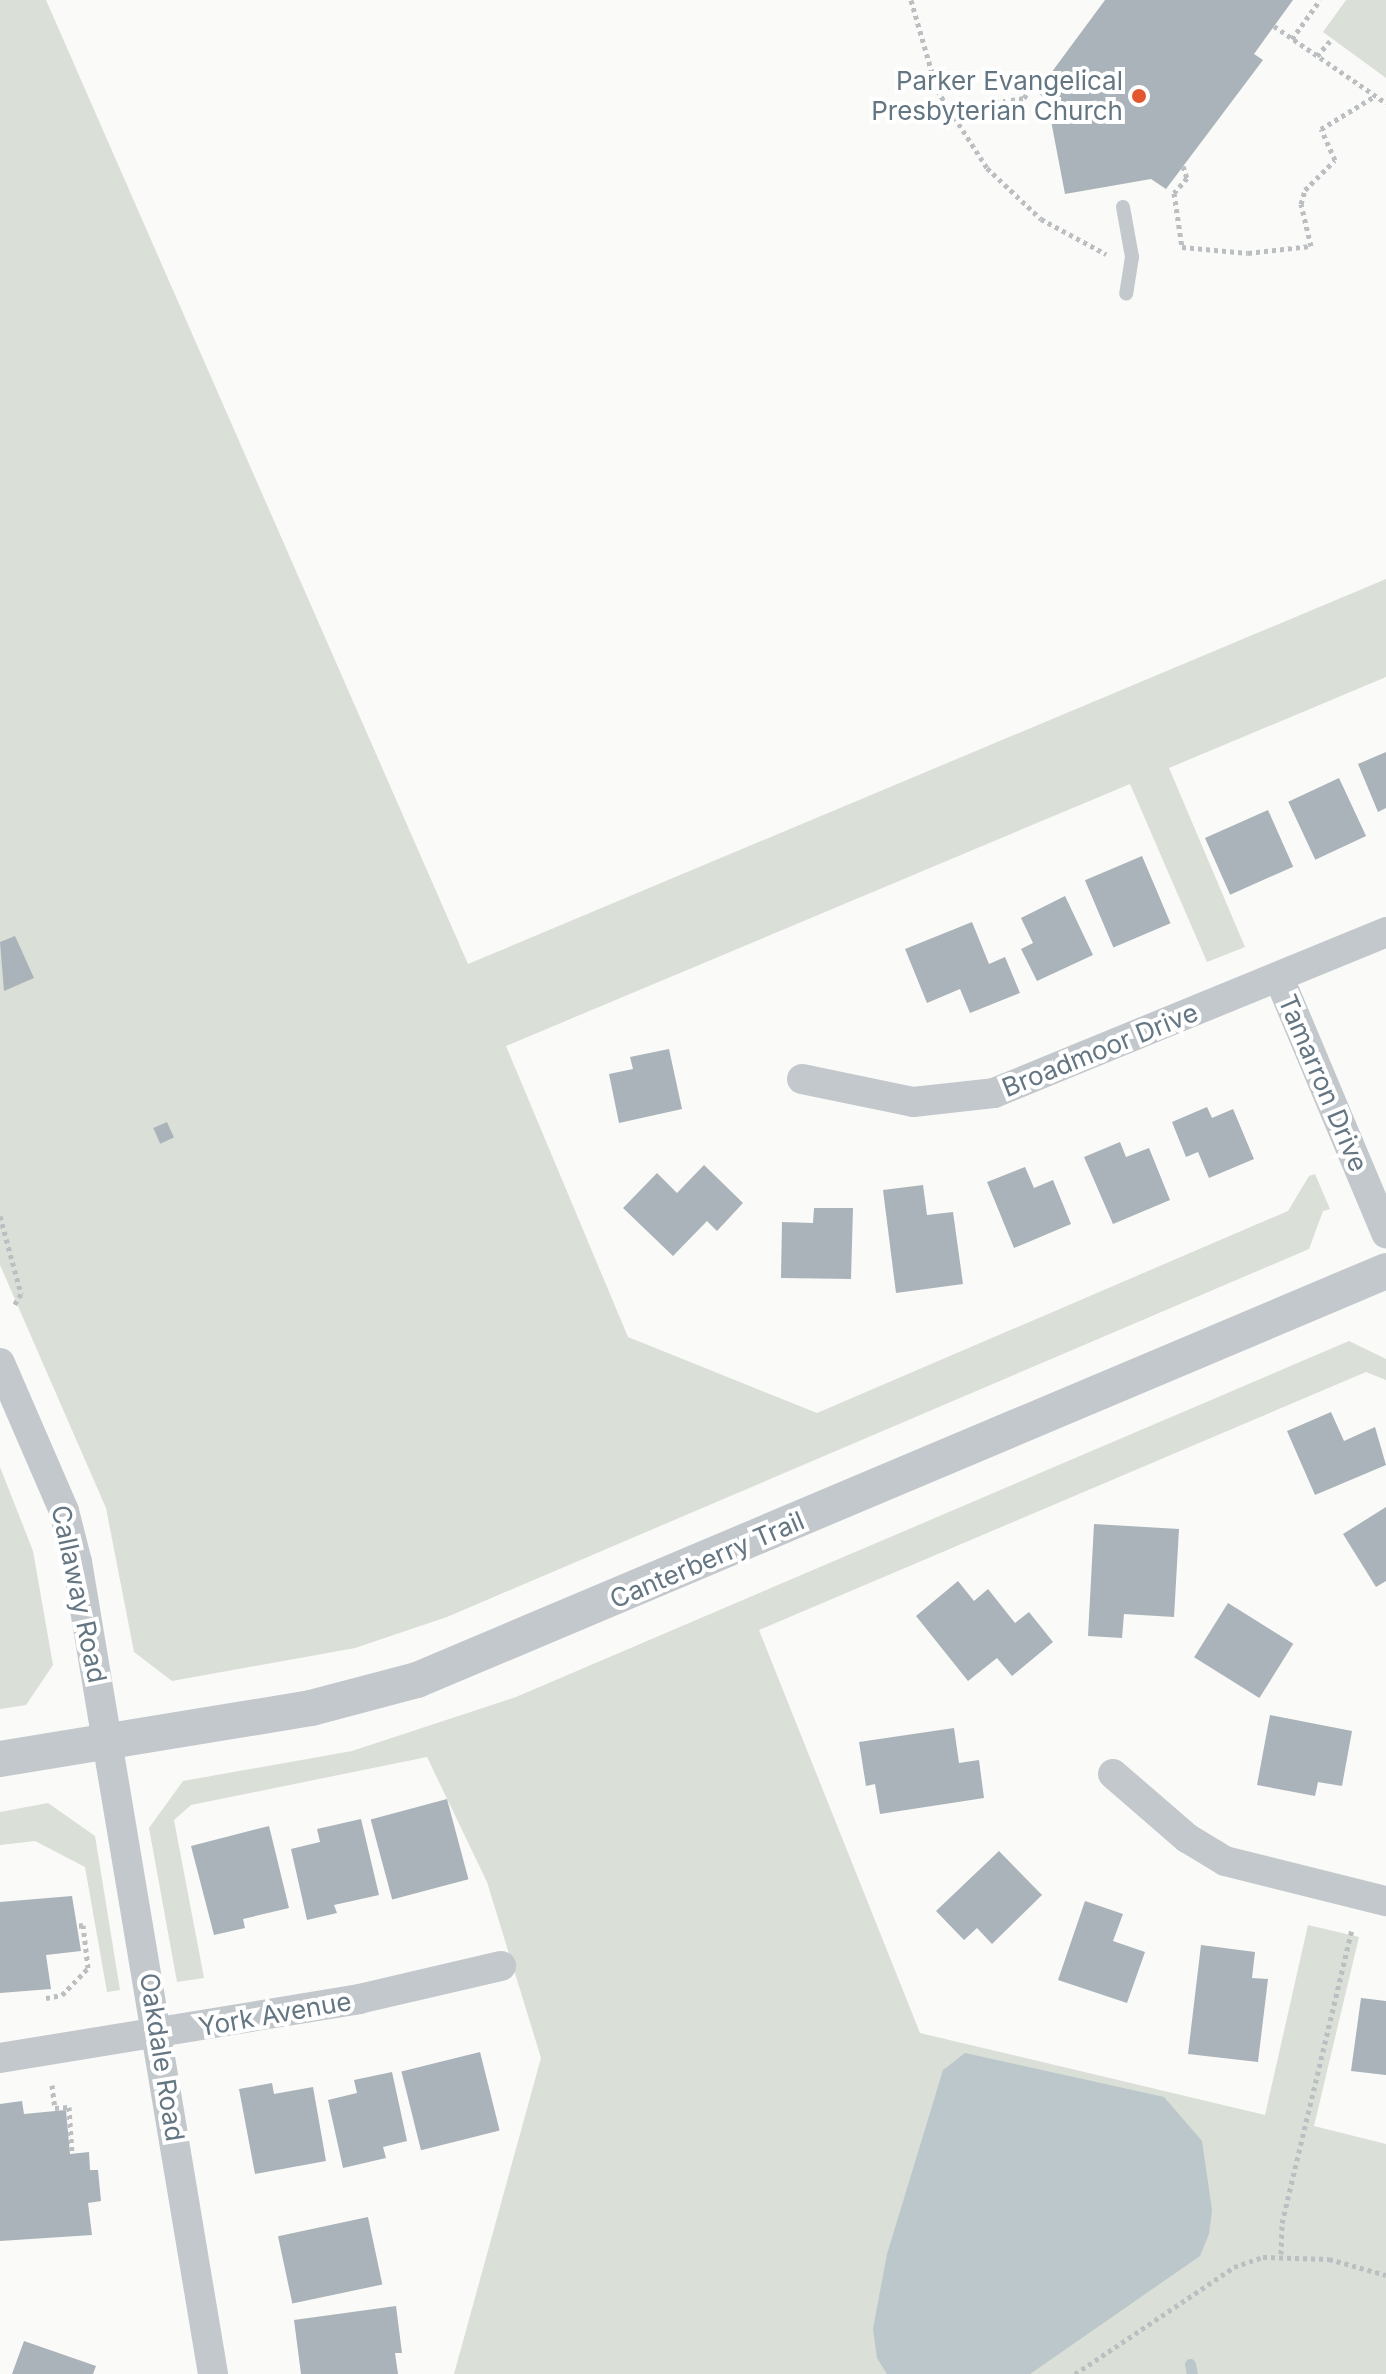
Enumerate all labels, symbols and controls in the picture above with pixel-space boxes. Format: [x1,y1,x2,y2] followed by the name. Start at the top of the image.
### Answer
[871,65,1123,126] place label: Parker Evangelical Presbyterian Church
[1130,87,1148,105] marker: Parker Evangelical Presbyterian Church
[1272,990,1374,1176] street label: Tamarron Drive
[998,997,1202,1103] street label: Broadmoor Drive
[45,1502,113,1686] street label: Callaway Road
[605,1505,809,1615] street label: Canterberry Trail
[133,1971,191,2143] street label: Oakdale Road
[196,1985,354,2043] street label: York Avenue

